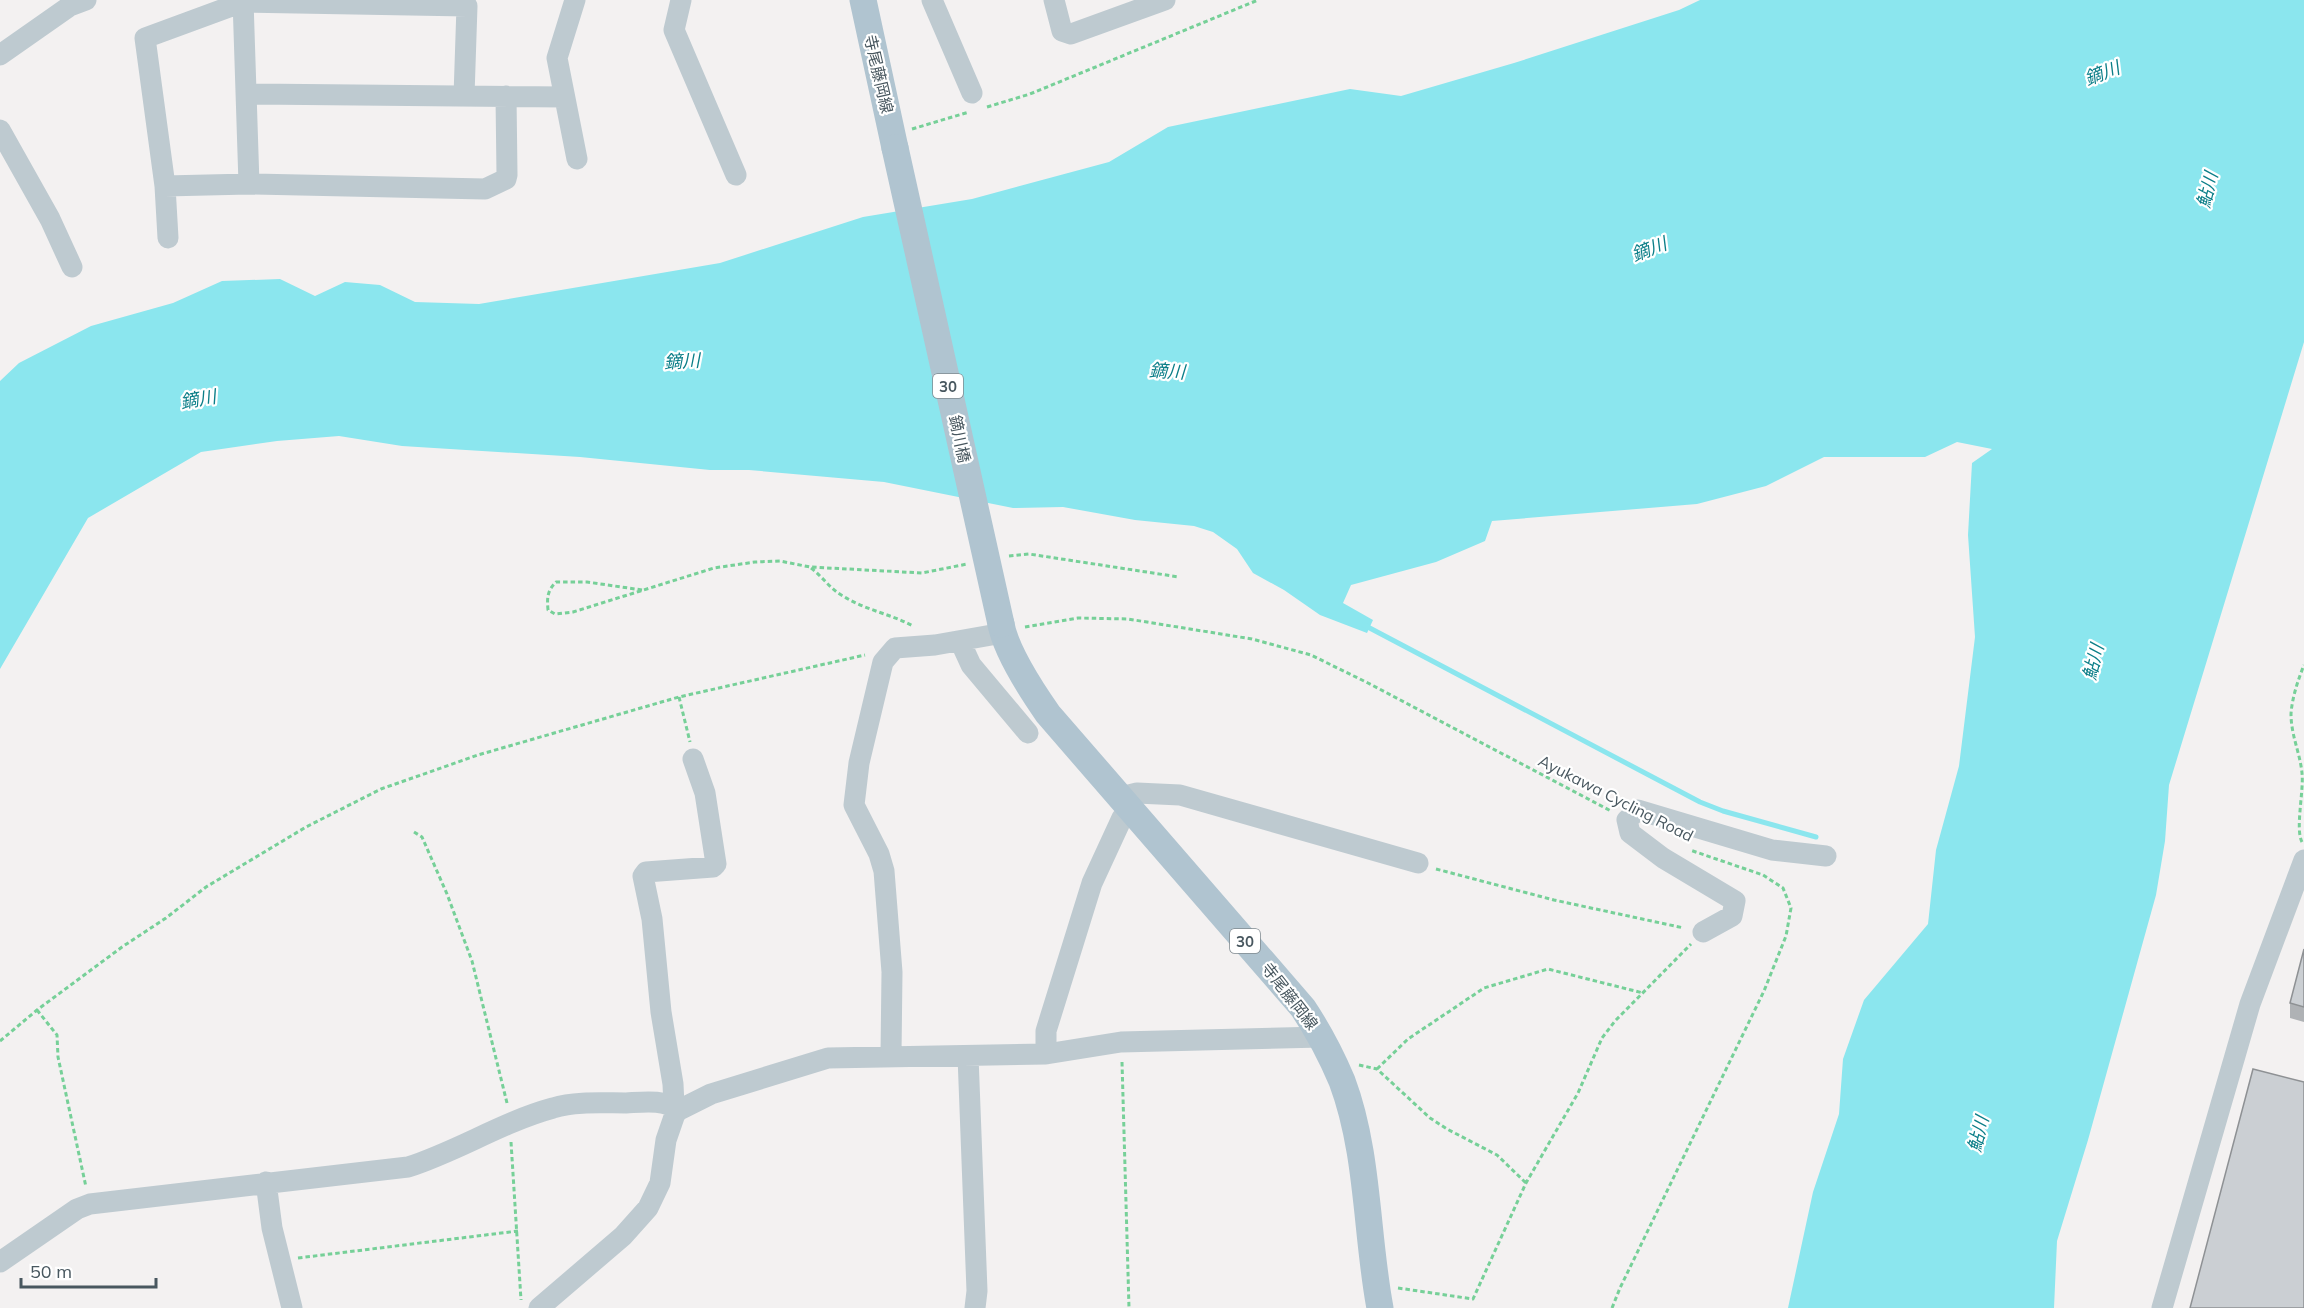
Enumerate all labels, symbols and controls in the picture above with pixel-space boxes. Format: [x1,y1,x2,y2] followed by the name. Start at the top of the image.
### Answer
[860,33,898,115] street label: 寺尾藤岡線
[2081,55,2125,90] water label: 鏑川
[2191,168,2223,210] water label: 鮎川
[1628,231,1672,266] water label: 鏑川
[663,348,703,373] water label: 鏑川
[1148,359,1188,384] water label: 鏑川
[933,374,963,398] road number: 30
[178,384,220,413] water label: 鏑川
[945,413,975,465] street label: 鏑川橋
[2077,640,2109,682] water label: 鮎川
[1535,750,1697,846] street label: Ayukawa Cycling Road
[1230,929,1260,953] road number: 30
[1257,958,1323,1034] street label: 寺尾藤岡線
[1962,1112,1994,1154] water label: 鮎川
[21,1251,156,1289] scale bar
[30,1260,72,1283] text: 50 m

